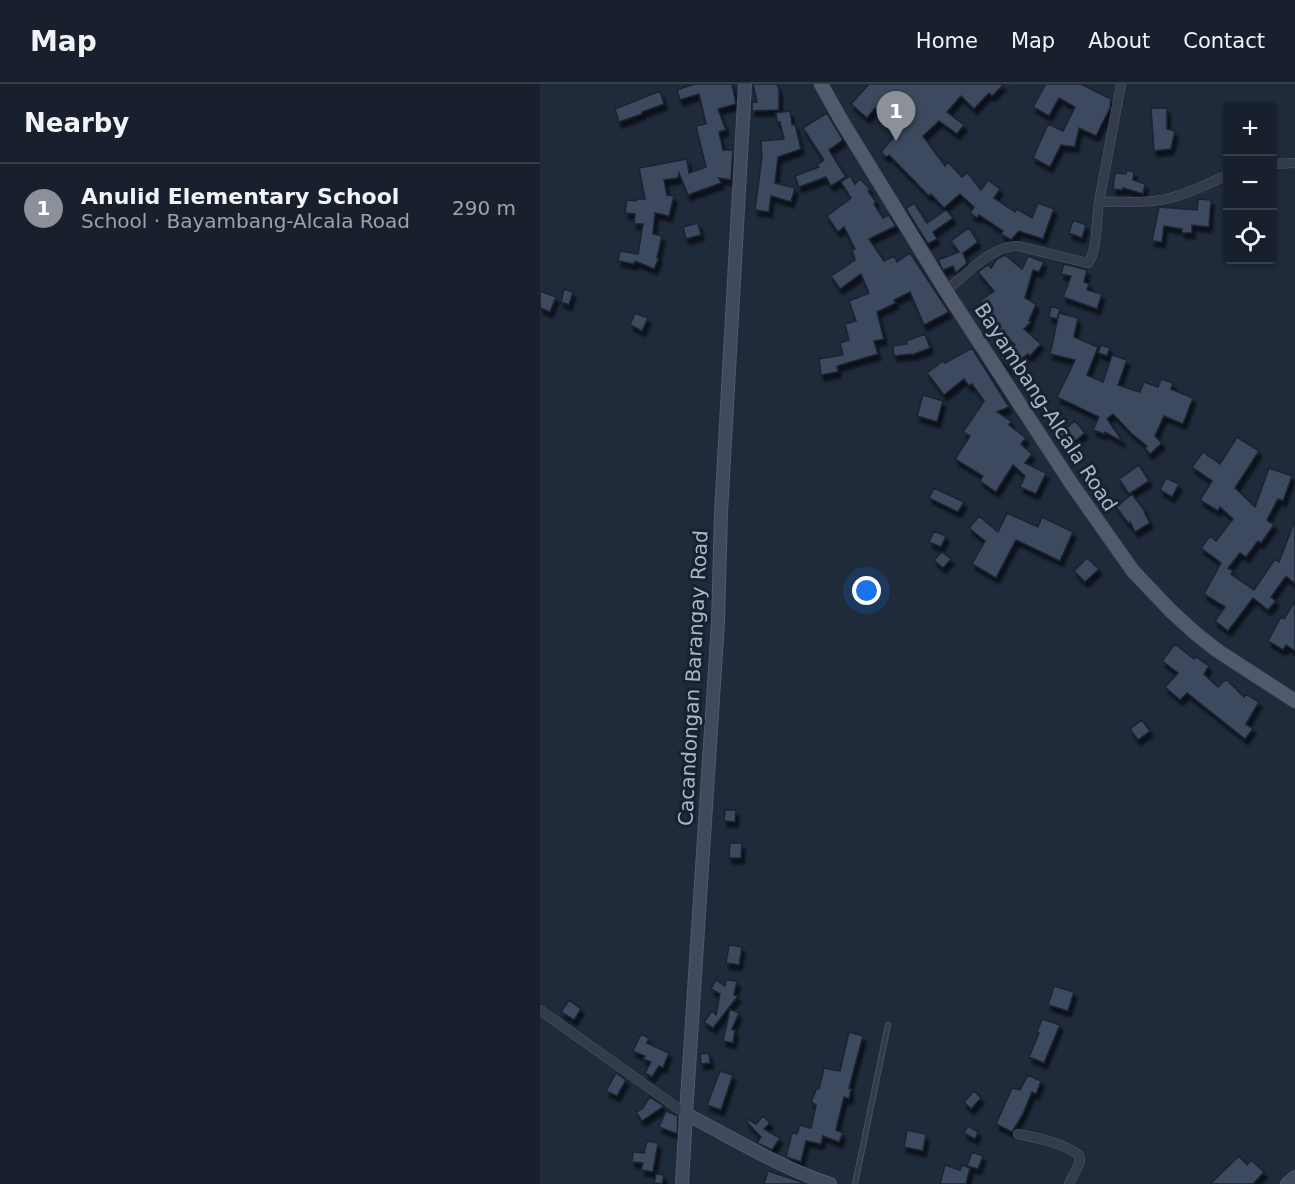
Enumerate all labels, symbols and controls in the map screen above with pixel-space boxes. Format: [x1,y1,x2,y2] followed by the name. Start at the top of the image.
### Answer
[30,25,97,58] text: Map
[916,29,978,53] text: Home
[1011,29,1055,53] text: Map
[1088,29,1150,53] text: About
[1183,29,1265,53] text: Contact
[876,92,916,141] pin: 1
[1223,102,1277,264] map controls
[1223,102,1277,156] button: +
[24,108,129,138] text: Nearby
[1223,156,1277,210] button: −
[81,184,399,209] text: Anulid Elementary School
[37,196,50,220] text: 1
[452,196,516,220] text: 290 m
[81,209,410,233] text: School · Bayambang-Alcala Road
[1223,210,1277,264] button: locate
[970,298,1122,516] street label: Bayambang-Alcala Road
[673,529,713,827] street label: Cacandongan Barangay Road
[852,576,881,605] your location

